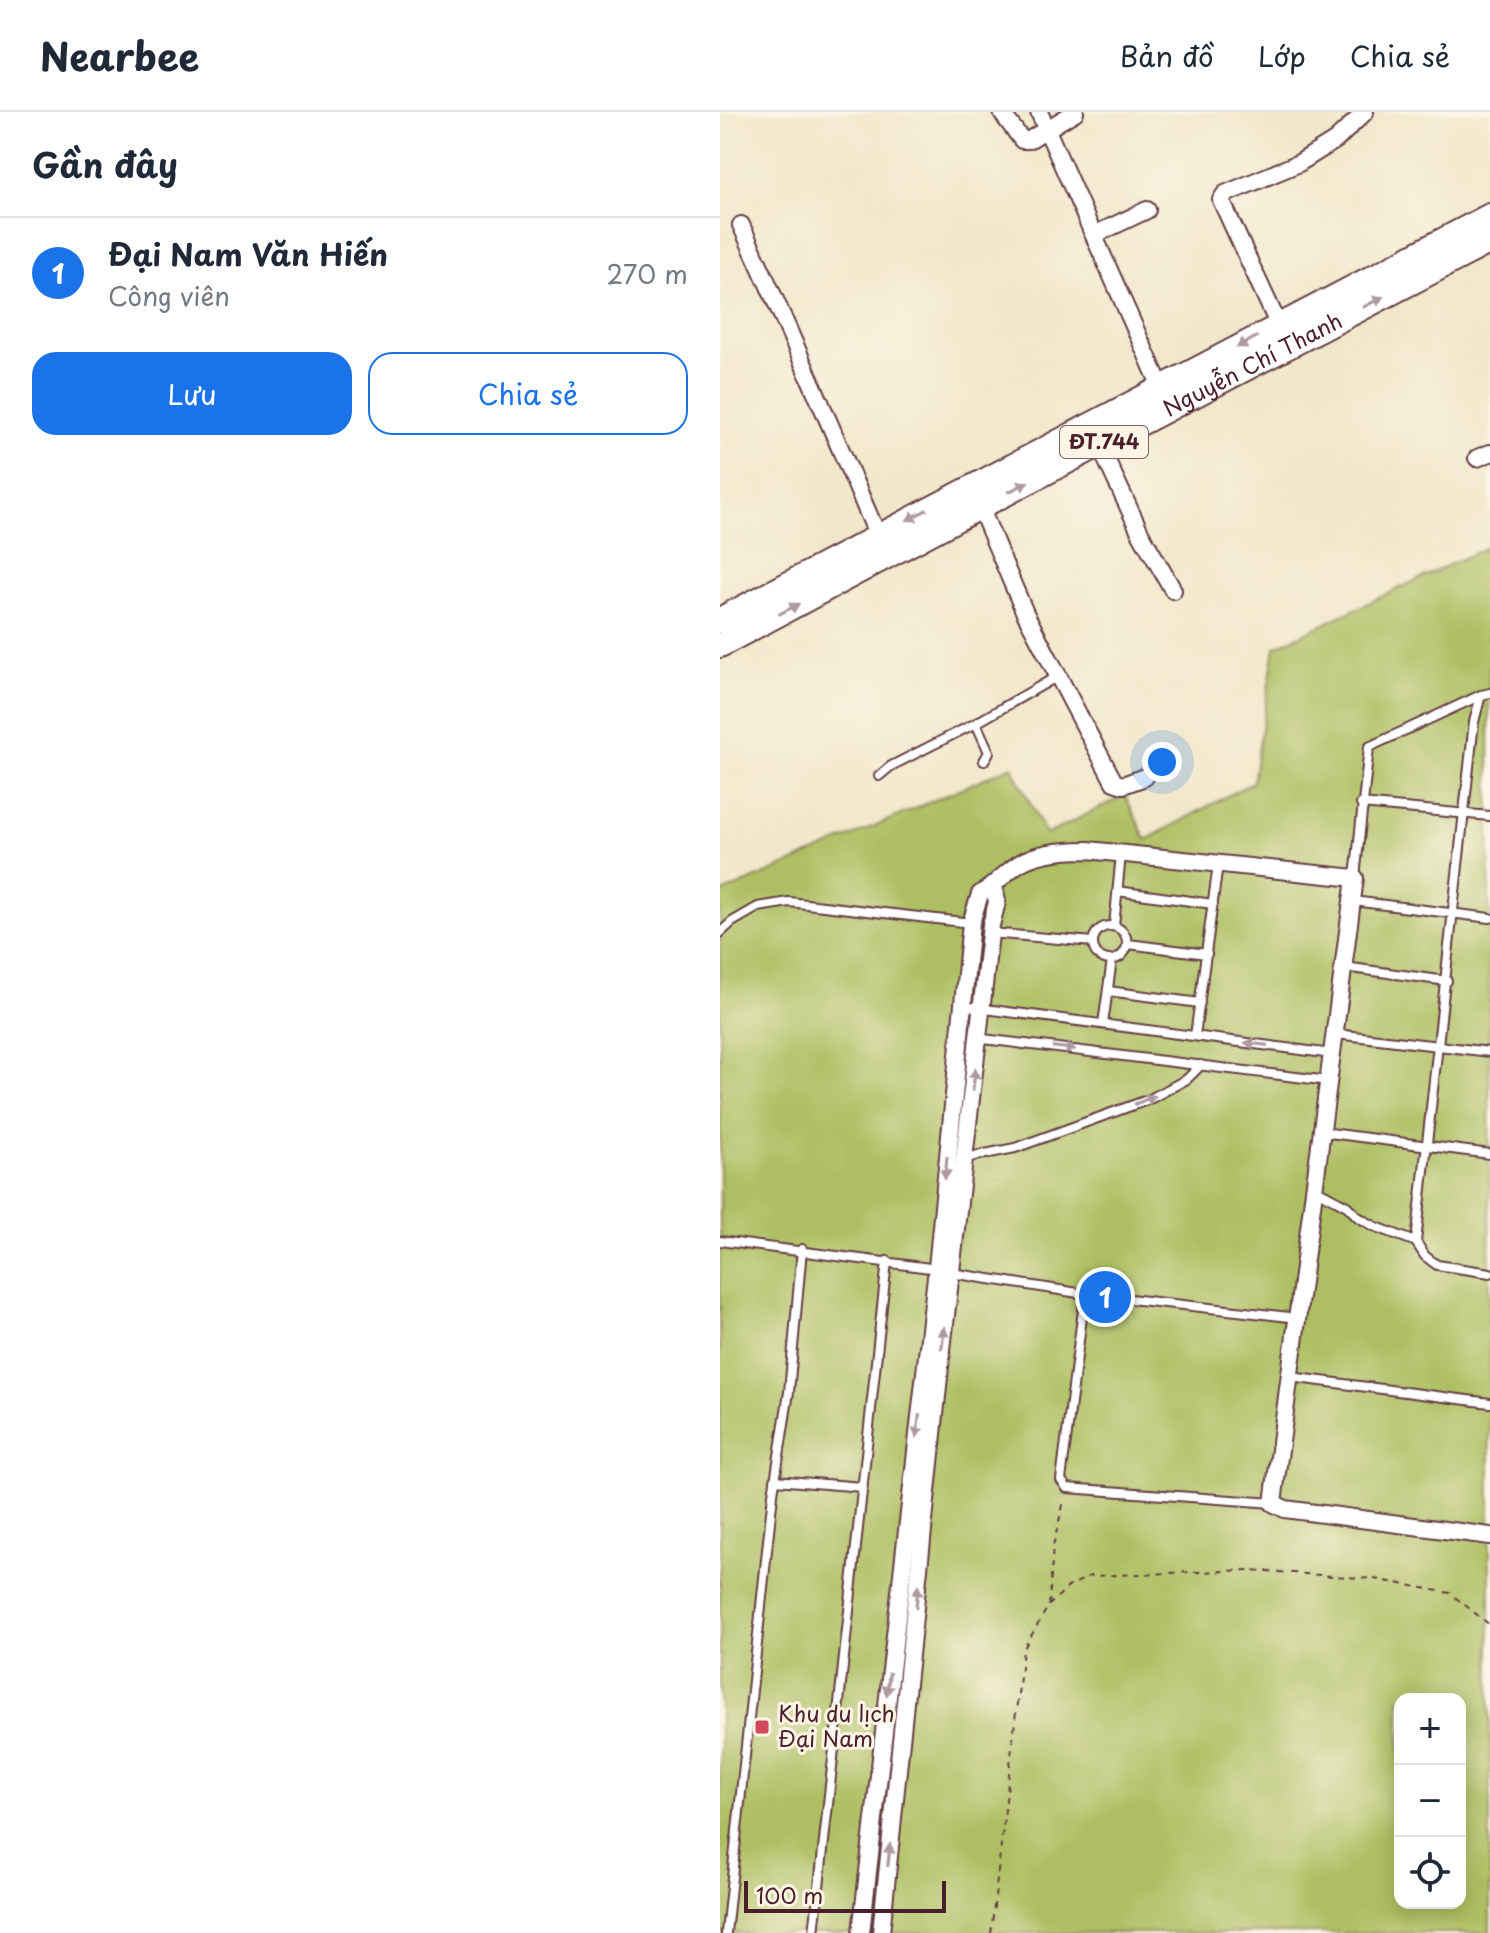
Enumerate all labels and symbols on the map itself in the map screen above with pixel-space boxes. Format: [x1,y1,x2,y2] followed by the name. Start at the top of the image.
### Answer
[1362,295,1384,309] one-way arrow
[1157,303,1347,424] street label: Nguyễn Chí Thanh
[1236,335,1258,349] one-way arrow
[1060,426,1148,458] road number: ĐT.744
[1007,480,1030,493] one-way arrow
[906,508,929,521] one-way arrow
[777,602,800,615] one-way arrow
[1142,742,1182,782] your location
[1243,1037,1268,1050] one-way arrow
[1052,1042,1077,1055] one-way arrow
[967,1067,980,1092] one-way arrow
[1133,1093,1157,1106] one-way arrow
[939,1156,952,1181] one-way arrow
[1079,1267,1131,1327] pin: 1
[937,1325,950,1350] one-way arrow
[912,1414,925,1439] one-way arrow
[910,1584,923,1609] one-way arrow
[882,1672,895,1697] one-way arrow
[778,1696,895,1754] place label: Khu du lịch Đại Nam
[753,1718,771,1736] marker: Khu du lịch Đại Nam
[883,1843,896,1868] one-way arrow
[744,1877,946,1913] scale bar

